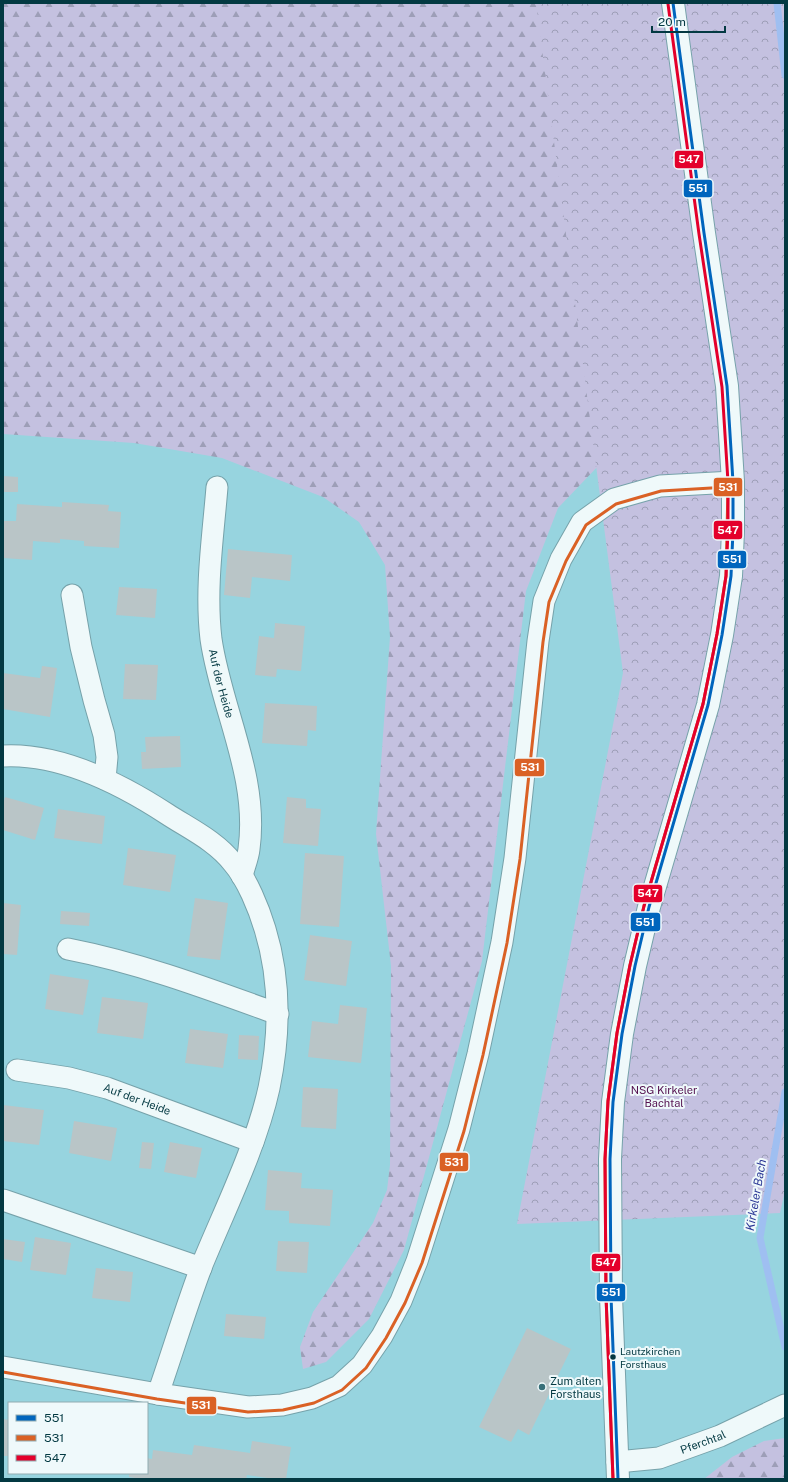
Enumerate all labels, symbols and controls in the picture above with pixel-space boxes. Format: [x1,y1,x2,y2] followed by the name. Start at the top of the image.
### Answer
[652,8,725,34] scale bar
[658,15,686,29] text: 20 m
[674,150,704,169] line badge: 547
[678,153,700,165] text: 547
[683,179,713,198] line badge: 551
[688,182,708,194] text: 551
[713,477,743,497] line badge: 531
[718,481,738,493] text: 531
[713,520,743,540] line badge: 547
[717,524,739,536] text: 547
[717,550,747,569] line badge: 551
[722,553,742,565] text: 551
[207,648,236,719] street label: Auf der Heide
[514,758,545,777] line badge: 531
[520,761,540,773] text: 531
[633,884,663,903] line badge: 547
[637,887,659,899] text: 547
[630,912,661,932] line badge: 551
[635,916,655,928] text: 551
[102,1081,172,1117] street label: Auf der Heide
[631,1084,697,1109] park label: NSG Kirkeler Bachtal
[439,1152,469,1172] line badge: 531
[444,1156,464,1168] text: 531
[743,1158,769,1232] water label: Kirkeler Bach
[591,1253,621,1272] line badge: 547
[595,1256,617,1268] text: 547
[596,1283,626,1302] line badge: 551
[601,1286,621,1298] text: 551
[620,1345,680,1370] place label: Lautzkirchen Forsthaus
[608,1352,618,1362] marker: Lautzkirchen Forsthaus
[550,1375,601,1400] place label: Zum alten Forsthaus
[537,1382,547,1392] marker: Zum alten Forsthaus
[186,1396,217,1415] line badge: 531
[191,1399,211,1411] text: 531
[8,1402,148,1474] legend
[44,1411,64,1425] text: 551
[679,1428,728,1456] street label: Pferchtal
[44,1431,64,1445] text: 531
[44,1451,66,1465] text: 547

